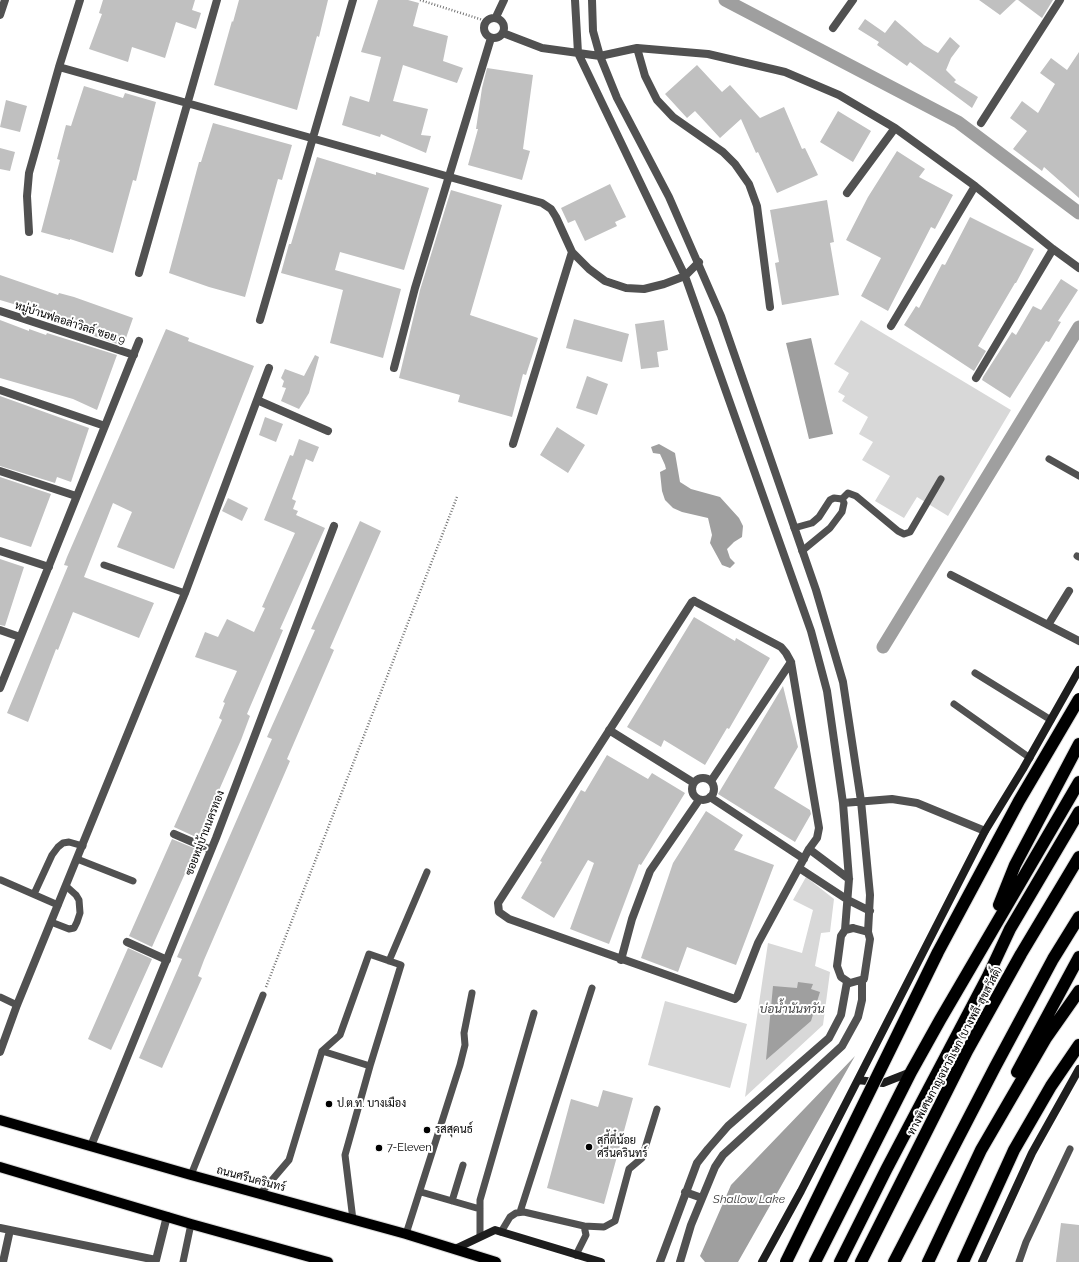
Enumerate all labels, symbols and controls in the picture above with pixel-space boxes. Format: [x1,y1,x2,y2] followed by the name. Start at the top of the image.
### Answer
[13,299,127,347] street label: หมู่บ้านฟลอล่าวิลล์ ซอย 9
[183,788,227,878] street label: ซอยหมู่บ้านนครทอง
[905,964,1005,1138] street label: ทางพิเศษกาญจนาภิเษก (บางพลี-สุขสวัสดิ์)
[759,1002,825,1016] water label: บ่อน้ำนันทวัน
[337,1097,406,1111] place label: ป.ต.ท. บางเมือง
[324,1099,334,1109] marker: ป.ต.ท. บางเมือง
[435,1123,473,1137] place label: รสสุคนธ์
[422,1125,432,1135] marker: รสสุคนธ์
[597,1134,647,1160] place label: สุกี้ตี๋น้อย ศรีนครินทร์
[387,1141,432,1155] place label: 7-Eleven
[584,1142,594,1152] marker: สุกี้ตี๋น้อย ศรีนครินทร์
[374,1143,384,1153] marker: 7-Eleven
[215,1163,287,1195] street label: ถนนศรีนครินทร์
[713,1192,785,1206] water label: Shallow Lake

